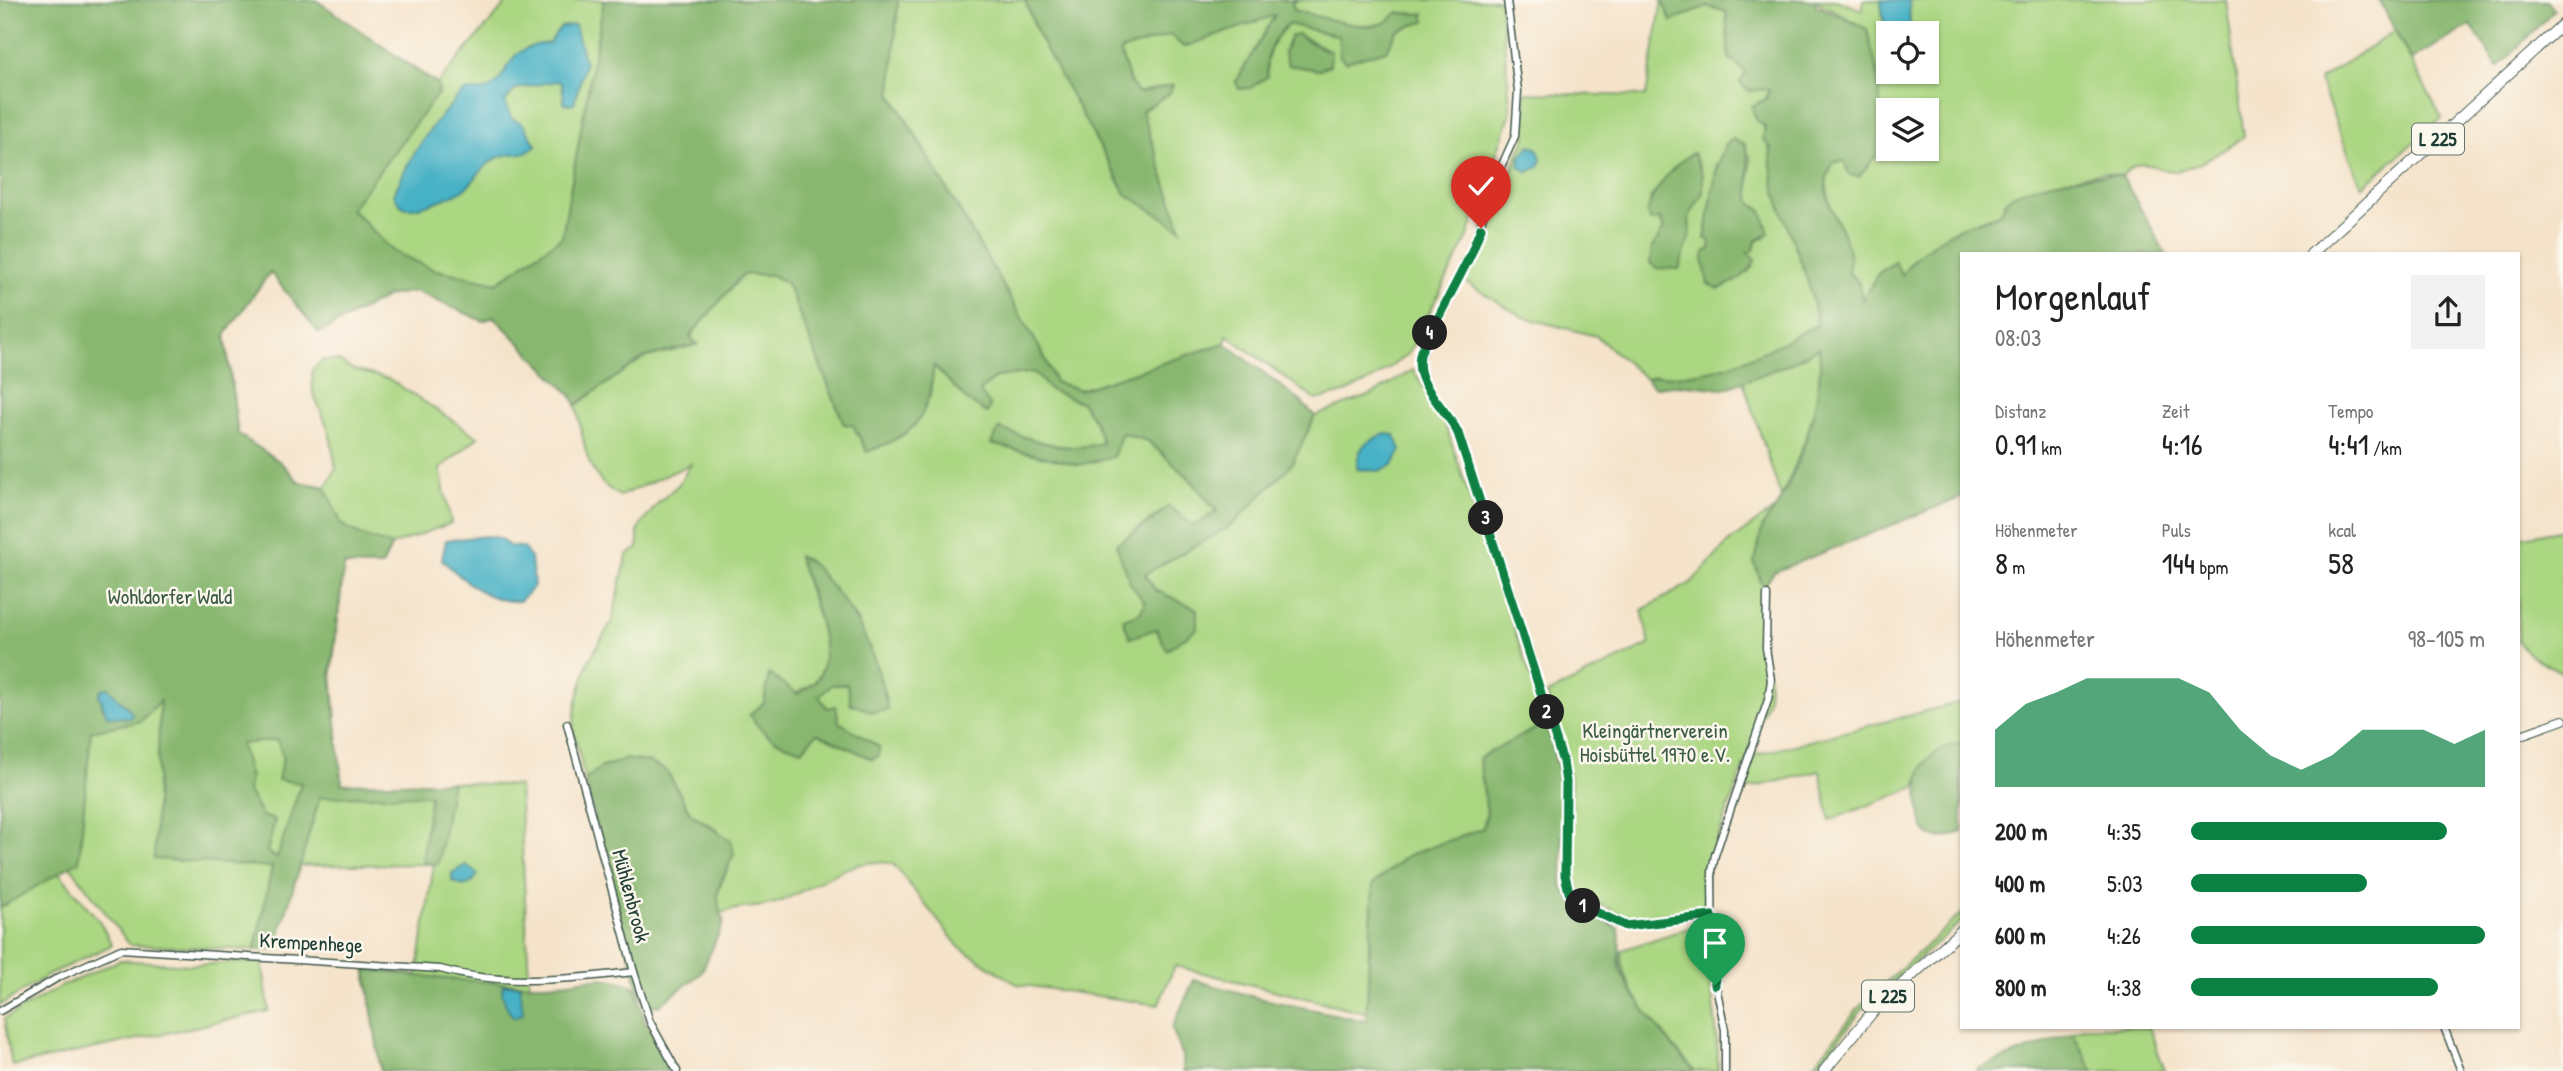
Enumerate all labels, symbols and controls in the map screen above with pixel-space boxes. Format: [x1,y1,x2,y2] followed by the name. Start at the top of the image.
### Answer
[1876,21,1939,161] map controls
[1876,21,1939,84] button: locate
[1876,98,1939,161] button: layers
[2412,124,2464,154] road number: L 225
[1451,156,1511,228] pin
[1462,167,1500,205] icon: check
[1995,270,2151,322] text: Morgenlauf
[2411,275,2485,349] button: share
[1412,316,1448,350] pin: 4
[1426,319,1433,345] text: 4
[1995,322,2041,353] text: 08:03
[1995,398,2046,424] text: Distanz
[2162,398,2190,424] text: Zeit
[2328,398,2374,424] text: Tempo
[1995,424,2037,464] text: 0.91
[2162,424,2203,464] text: 4:16
[2328,424,2369,464] text: 4:41
[2037,435,2062,461] text: km
[2369,435,2402,461] text: /km
[1468,500,1504,536] pin: 3
[1481,504,1490,530] text: 3
[1995,517,2078,543] text: Höhenmeter
[2162,517,2191,543] text: Puls
[2328,517,2356,543] text: kcal
[1995,543,2008,583] text: 8
[2162,543,2195,583] text: 144
[2328,543,2354,583] text: 58
[2008,554,2025,580] text: m
[2195,554,2228,580] text: bpm
[108,582,232,611] park label: Wohldorfer Wald
[1995,623,2095,654] text: Höhenmeter
[2408,623,2485,654] text: 98–105 m
[1530,694,1564,730] pin: 2
[1542,698,1551,724] text: 2
[1580,716,1730,769] park label: Kleingärtnerverein Hoisbüttel 1970 e.V.
[1995,816,2047,847] text: 200 m
[2107,816,2141,847] text: 4:35
[605,846,658,946] street label: Mühlenbrook
[1995,868,2045,899] text: 400 m
[2107,868,2143,899] text: 5:03
[1566,888,1600,923] pin: 1
[1579,892,1586,918] text: 1
[1685,913,1745,985] pin
[1995,920,2046,951] text: 600 m
[2107,920,2141,951] text: 4:26
[1696,924,1734,962] icon: arrive
[259,925,363,960] street label: Krempenhege
[1995,972,2047,1003] text: 800 m
[2107,972,2141,1003] text: 4:38
[1862,980,1914,1012] road number: L 225

